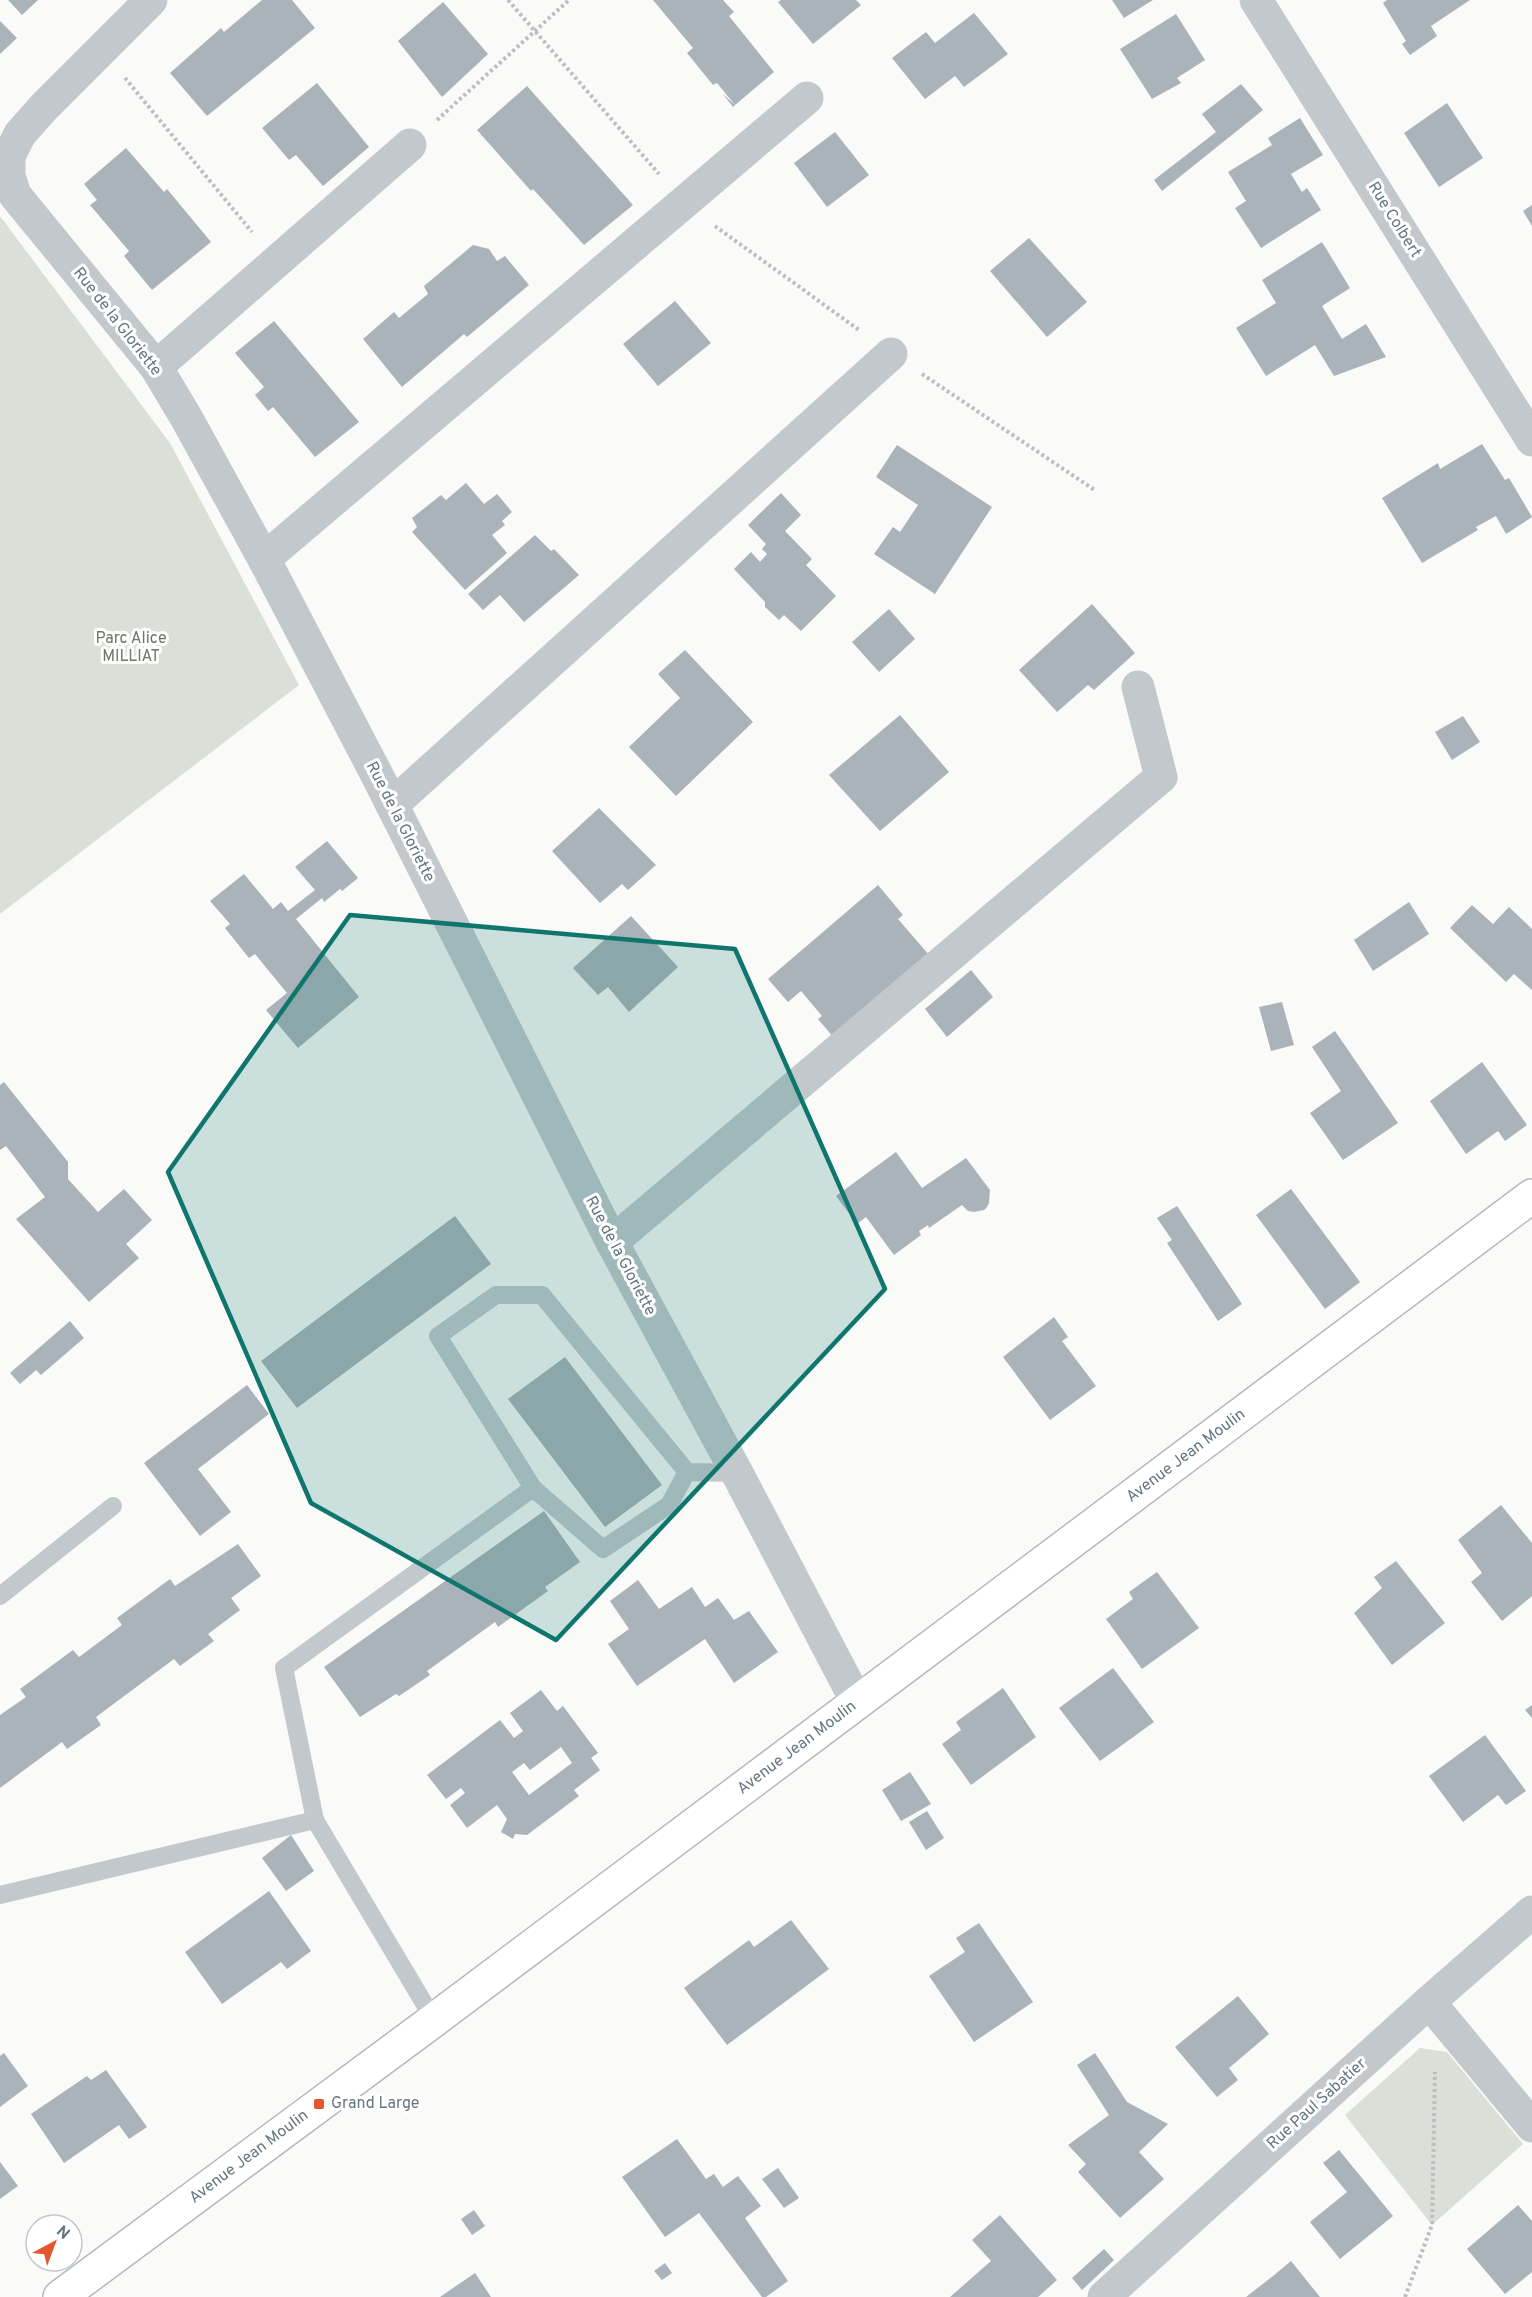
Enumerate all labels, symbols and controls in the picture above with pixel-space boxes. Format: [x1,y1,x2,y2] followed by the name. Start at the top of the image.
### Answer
[1363,178,1425,262] street label: Rue Colbert
[68,264,166,380] street label: Rue de la Gloriette
[95,629,167,667] park label: Parc Alice MILLIAT
[361,758,439,886] street label: Rue de la Gloriette
[580,1193,660,1319] street label: Rue de la Gloriette
[1122,1405,1250,1507] street label: Avenue Jean Moulin
[733,1697,861,1799] street label: Avenue Jean Moulin
[1263,2054,1371,2154] street label: Rue Paul Sabatier
[331,2094,419,2114] place label: Grand Large
[312,2097,326,2111] marker: Grand Large
[185,2106,313,2208] street label: Avenue Jean Moulin
[24,2213,84,2273] north arrow
[52,2222,73,2245] text: N

